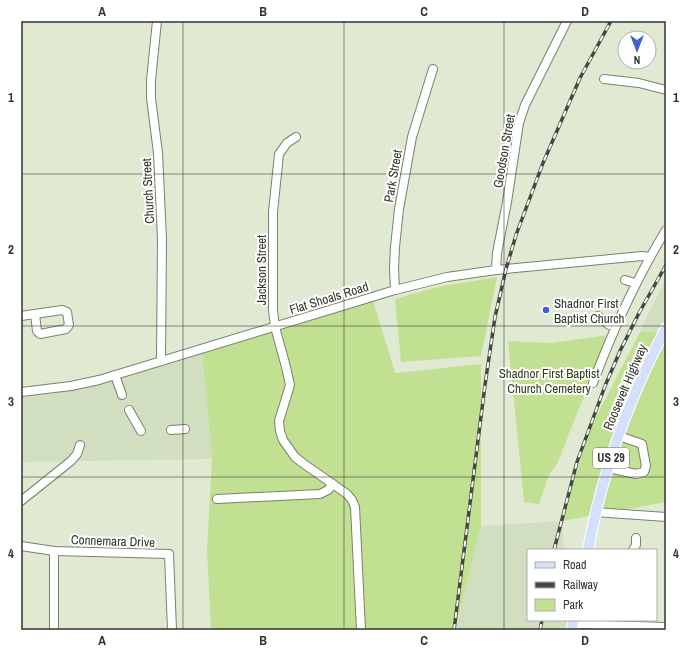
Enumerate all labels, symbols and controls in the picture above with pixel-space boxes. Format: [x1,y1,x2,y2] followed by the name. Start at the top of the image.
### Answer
[98,3,106,20] text: A
[259,3,267,20] text: B
[420,3,428,20] text: C
[581,3,589,20] text: D
[617,30,657,70] north arrow
[634,53,640,67] text: N
[8,89,14,106] text: 1
[673,89,679,106] text: 1
[489,113,519,189] street label: Goodson Street
[380,148,406,204] street label: Park Street
[138,158,158,224] street label: Church Street
[253,235,270,305] street label: Jackson Street
[8,241,14,258] text: 2
[673,241,679,258] text: 2
[287,278,371,318] street label: Flat Shoals Road
[554,295,625,327] place label: Shadnor First Baptist Church
[541,305,551,315] marker: Shadnor First Baptist Church
[599,341,651,433] street label: Roosevelt Highway
[499,365,599,397] park label: Shadnor First Baptist Church Cemetery
[8,393,14,410] text: 3
[673,393,679,410] text: 3
[593,448,629,468] road number: US 29
[71,531,155,551] street label: Connemara Drive
[8,545,14,562] text: 4
[673,545,679,562] text: 4
[527,549,657,621] legend
[563,557,587,573] text: Road
[563,577,598,593] text: Railway
[563,597,583,613] text: Park
[98,632,106,649] text: A
[259,632,267,649] text: B
[420,632,428,649] text: C
[581,632,589,649] text: D

